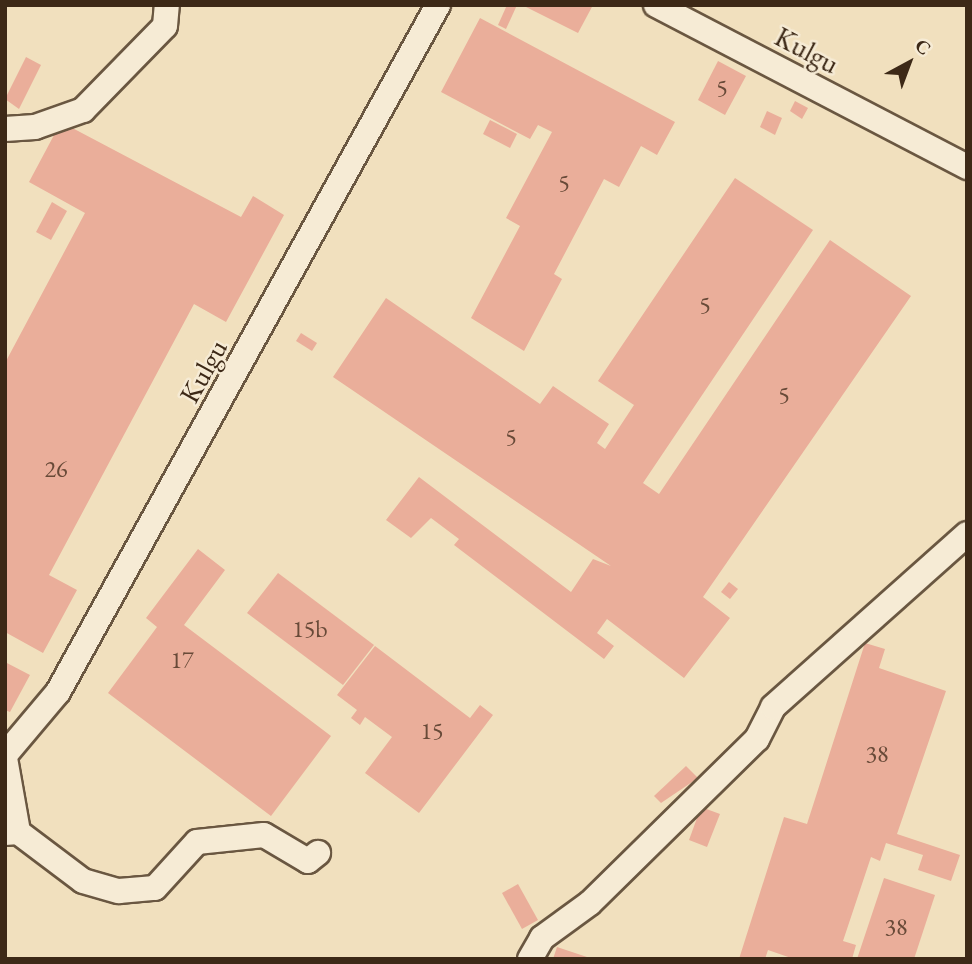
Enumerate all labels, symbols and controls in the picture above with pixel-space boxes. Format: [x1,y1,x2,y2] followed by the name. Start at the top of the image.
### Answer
[769,19,845,81] street label: Kulgu
[874,28,944,98] north arrow
[910,33,936,61] text: С
[716,74,728,102] house number: 5
[558,169,570,197] house number: 5
[699,291,711,319] house number: 5
[172,333,234,409] street label: Kulgu
[778,381,790,409] house number: 5
[505,423,517,451] house number: 5
[44,455,68,483] house number: 26
[292,615,328,643] house number: 15b
[170,646,194,674] house number: 17
[420,717,444,745] house number: 15
[865,740,889,768] house number: 38
[884,913,908,941] house number: 38

